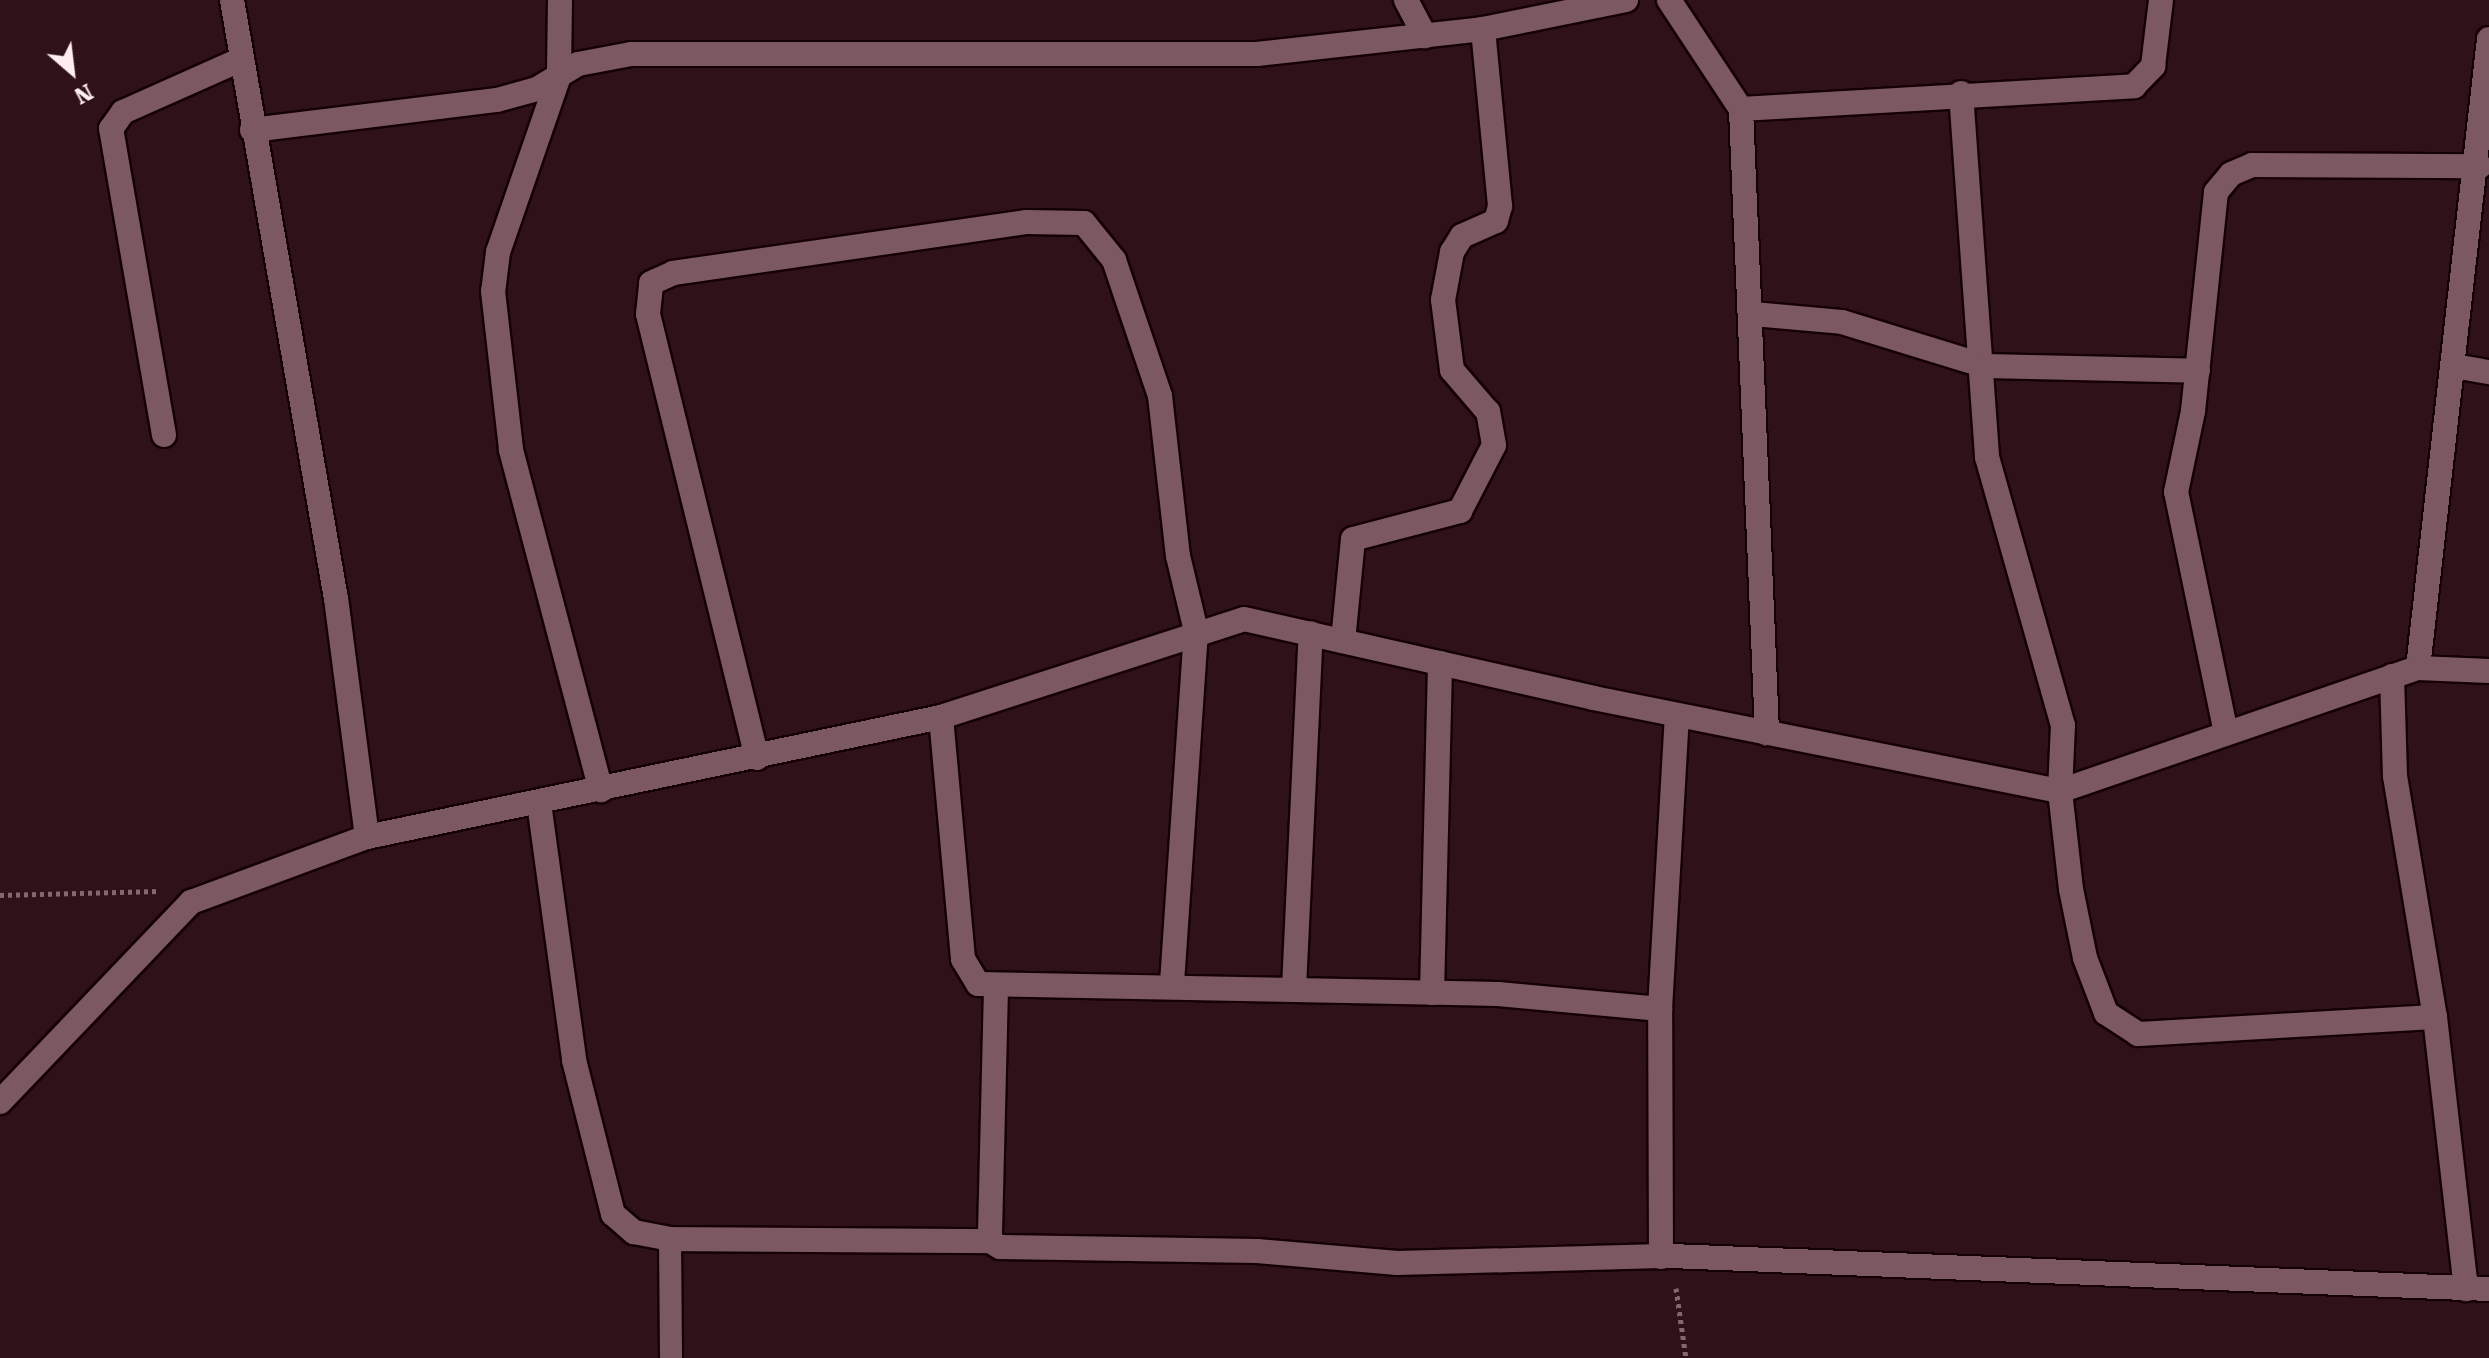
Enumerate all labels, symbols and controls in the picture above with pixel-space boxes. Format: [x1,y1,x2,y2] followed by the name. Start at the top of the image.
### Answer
[32,32,112,112] north arrow
[70,79,97,109] text: N

